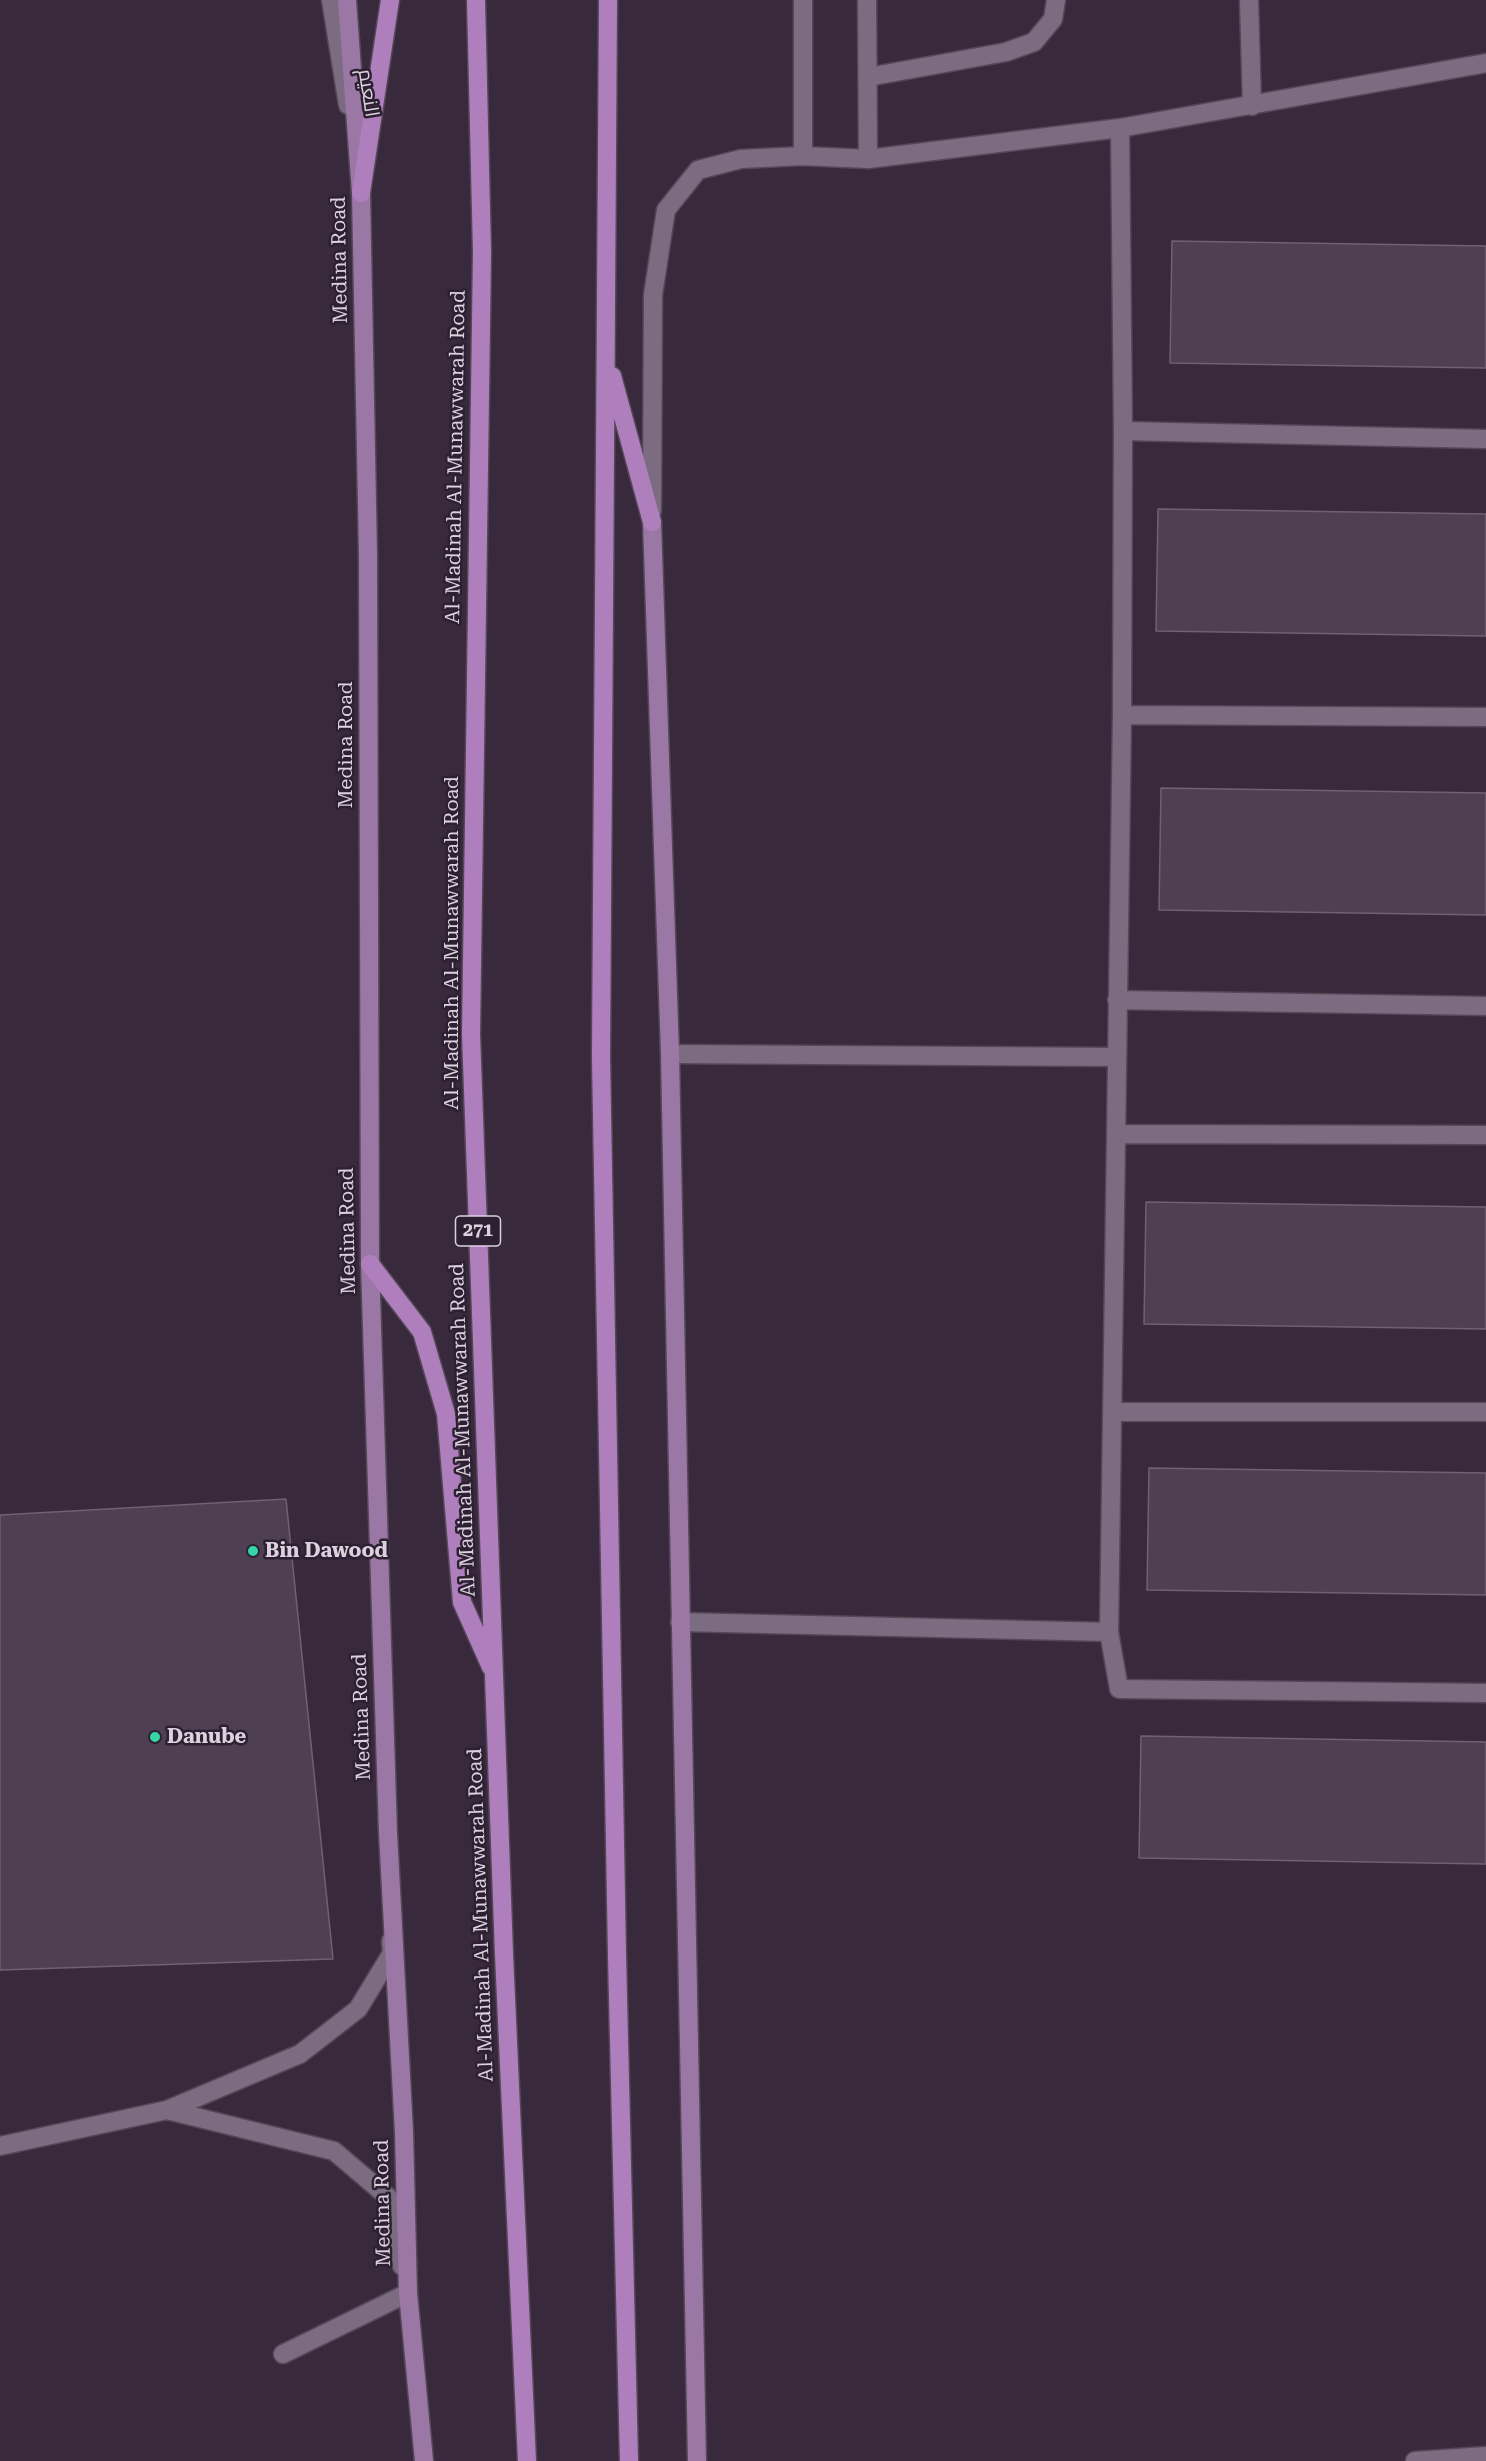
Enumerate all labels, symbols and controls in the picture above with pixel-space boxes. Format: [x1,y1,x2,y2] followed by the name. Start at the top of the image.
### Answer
[352,67,384,119] street label: النعيم
[327,196,353,324] street label: Medina Road
[441,290,471,624] street label: Al-Madinah Al-Munawwarah Road
[334,681,358,809] street label: Medina Road
[440,776,464,1110] street label: Al-Madinah Al-Munawwarah Road
[335,1167,361,1295] street label: Medina Road
[456,1216,500,1246] road number: 271
[445,1263,481,1597] street label: Al-Madinah Al-Munawwarah Road
[265,1539,388,1563] place label: Bin Dawood
[246,1544,260,1558] marker: Bin Dawood
[348,1653,376,1781] street label: Medina Road
[167,1725,246,1749] place label: Danube
[148,1730,162,1744] marker: Danube
[463,1748,499,2082] street label: Al-Madinah Al-Munawwarah Road
[370,2139,396,2267] street label: Medina Road

